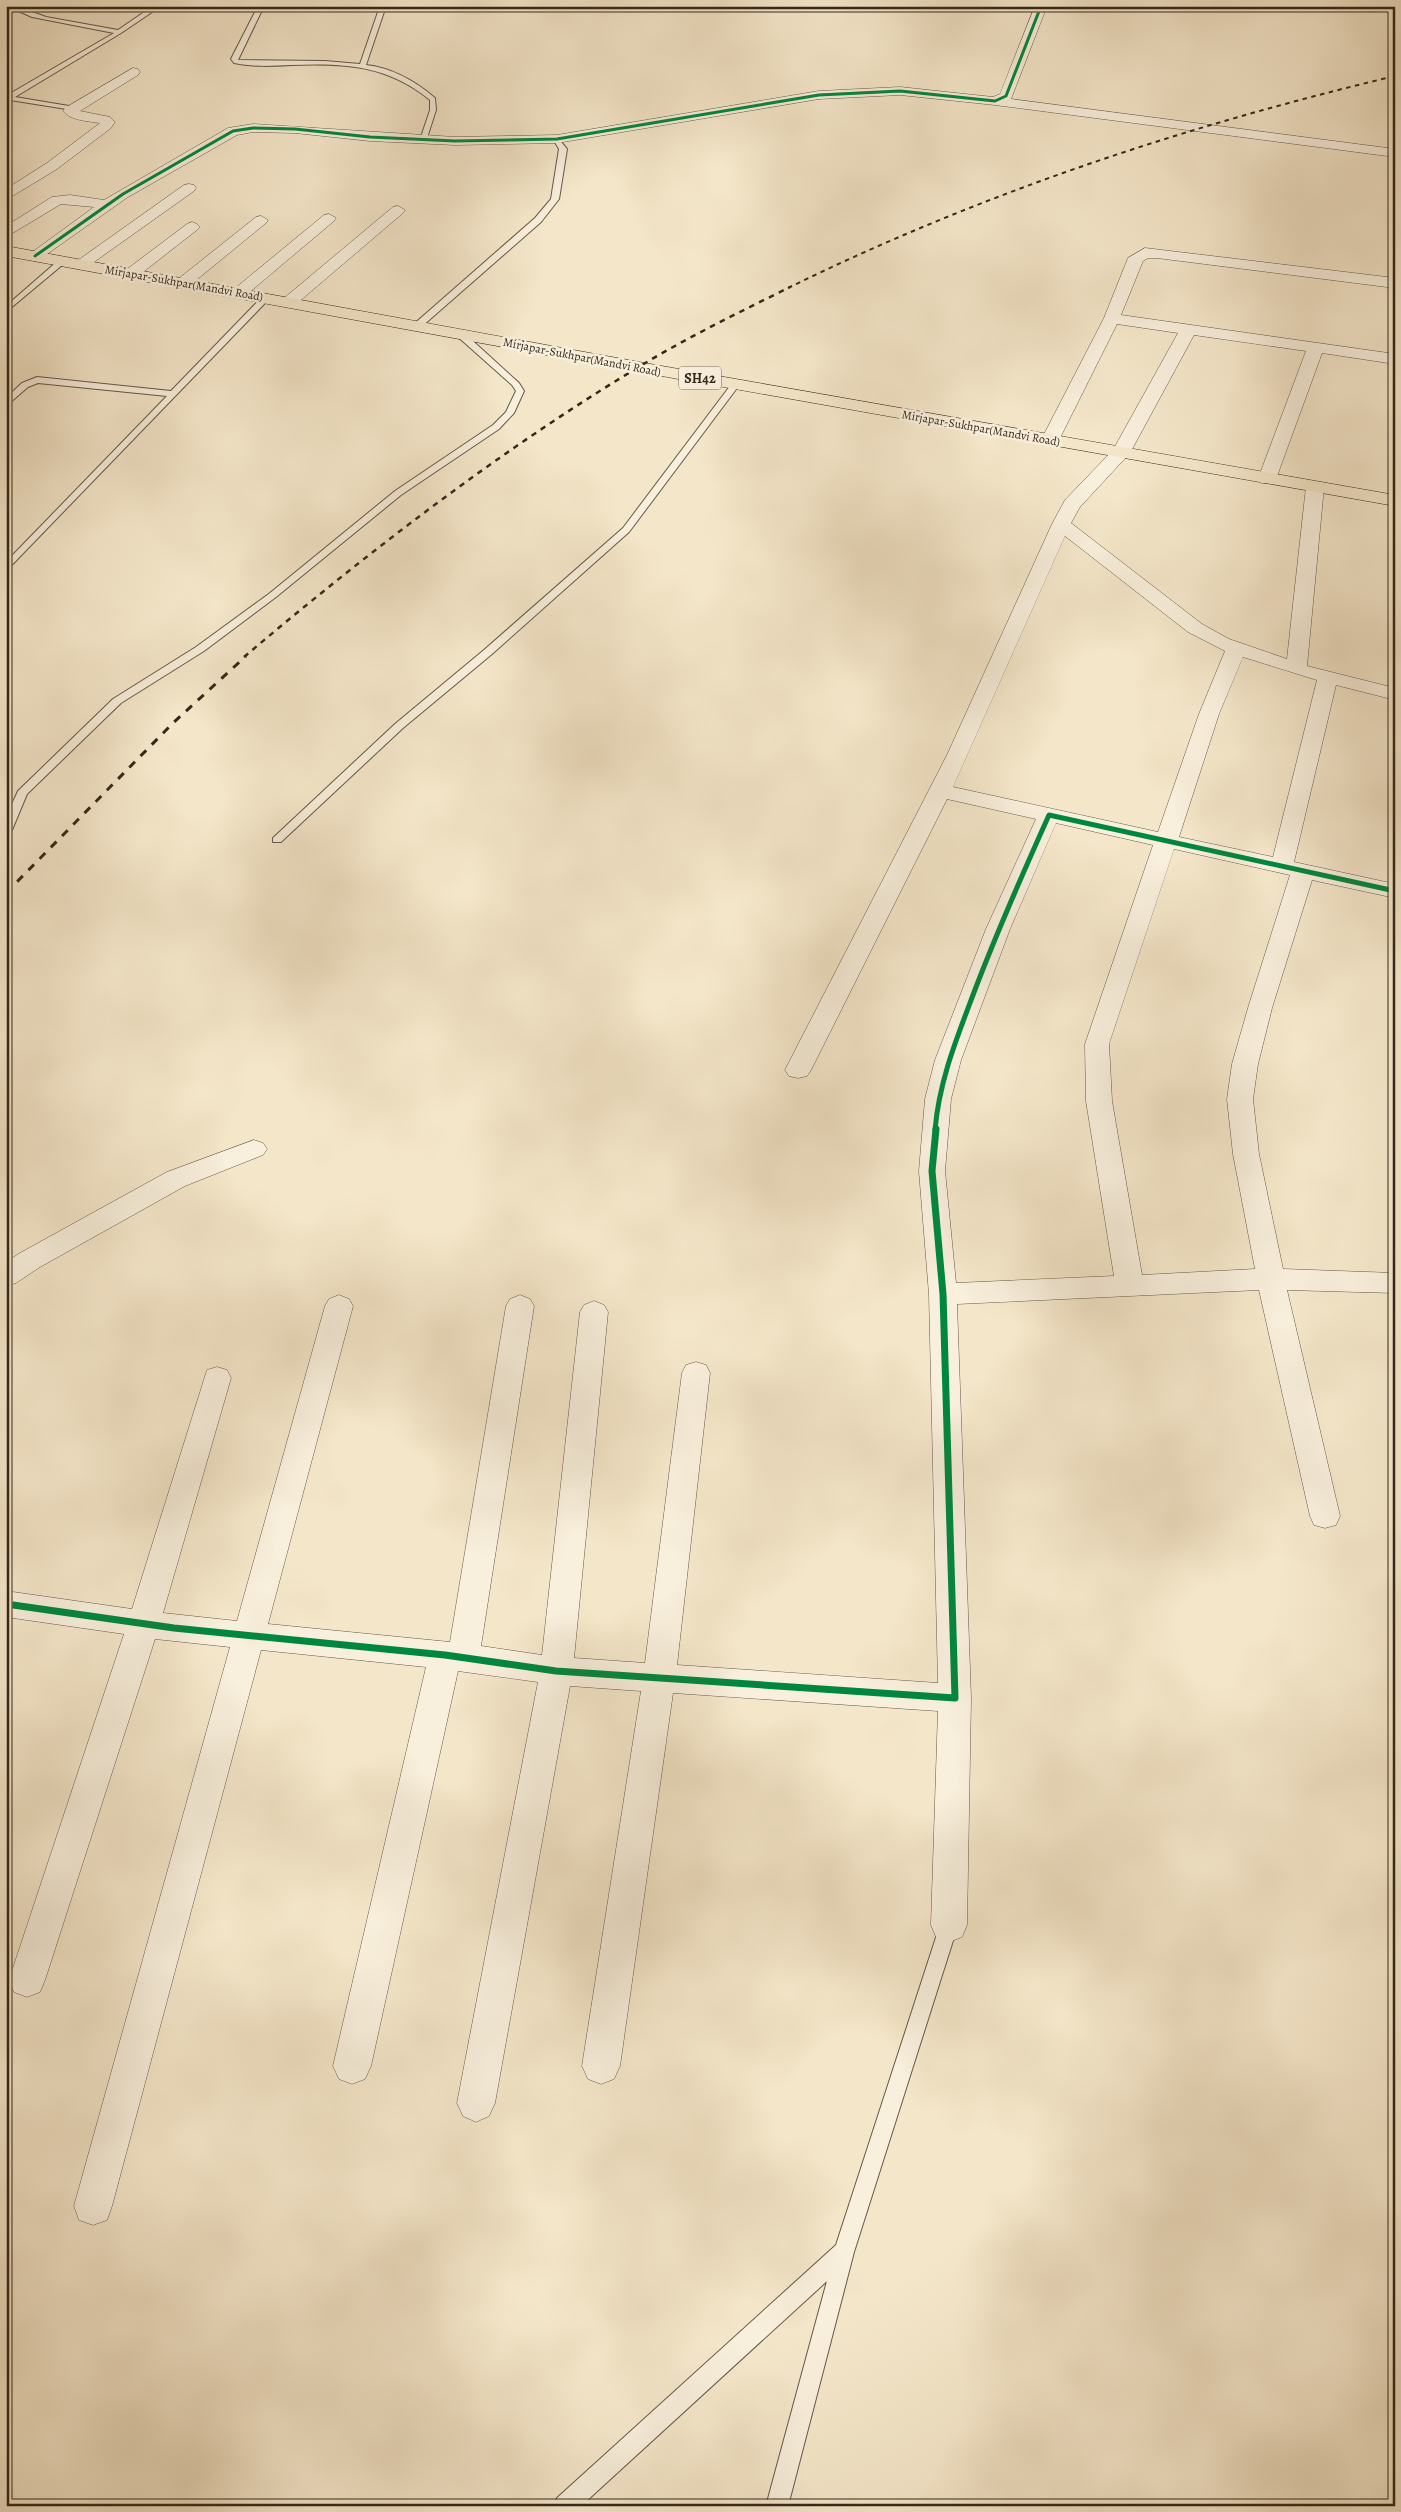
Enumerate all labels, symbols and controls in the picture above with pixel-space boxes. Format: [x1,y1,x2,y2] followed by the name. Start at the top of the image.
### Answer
[104,261,264,305] street label: Mirjapar-Sukhpar(Mandvi Road)
[502,334,662,380] street label: Mirjapar-Sukhpar(Mandvi Road)
[679,366,721,389] road number: SH42
[901,406,1061,450] street label: Mirjapar-Sukhpar(Mandvi Road)

